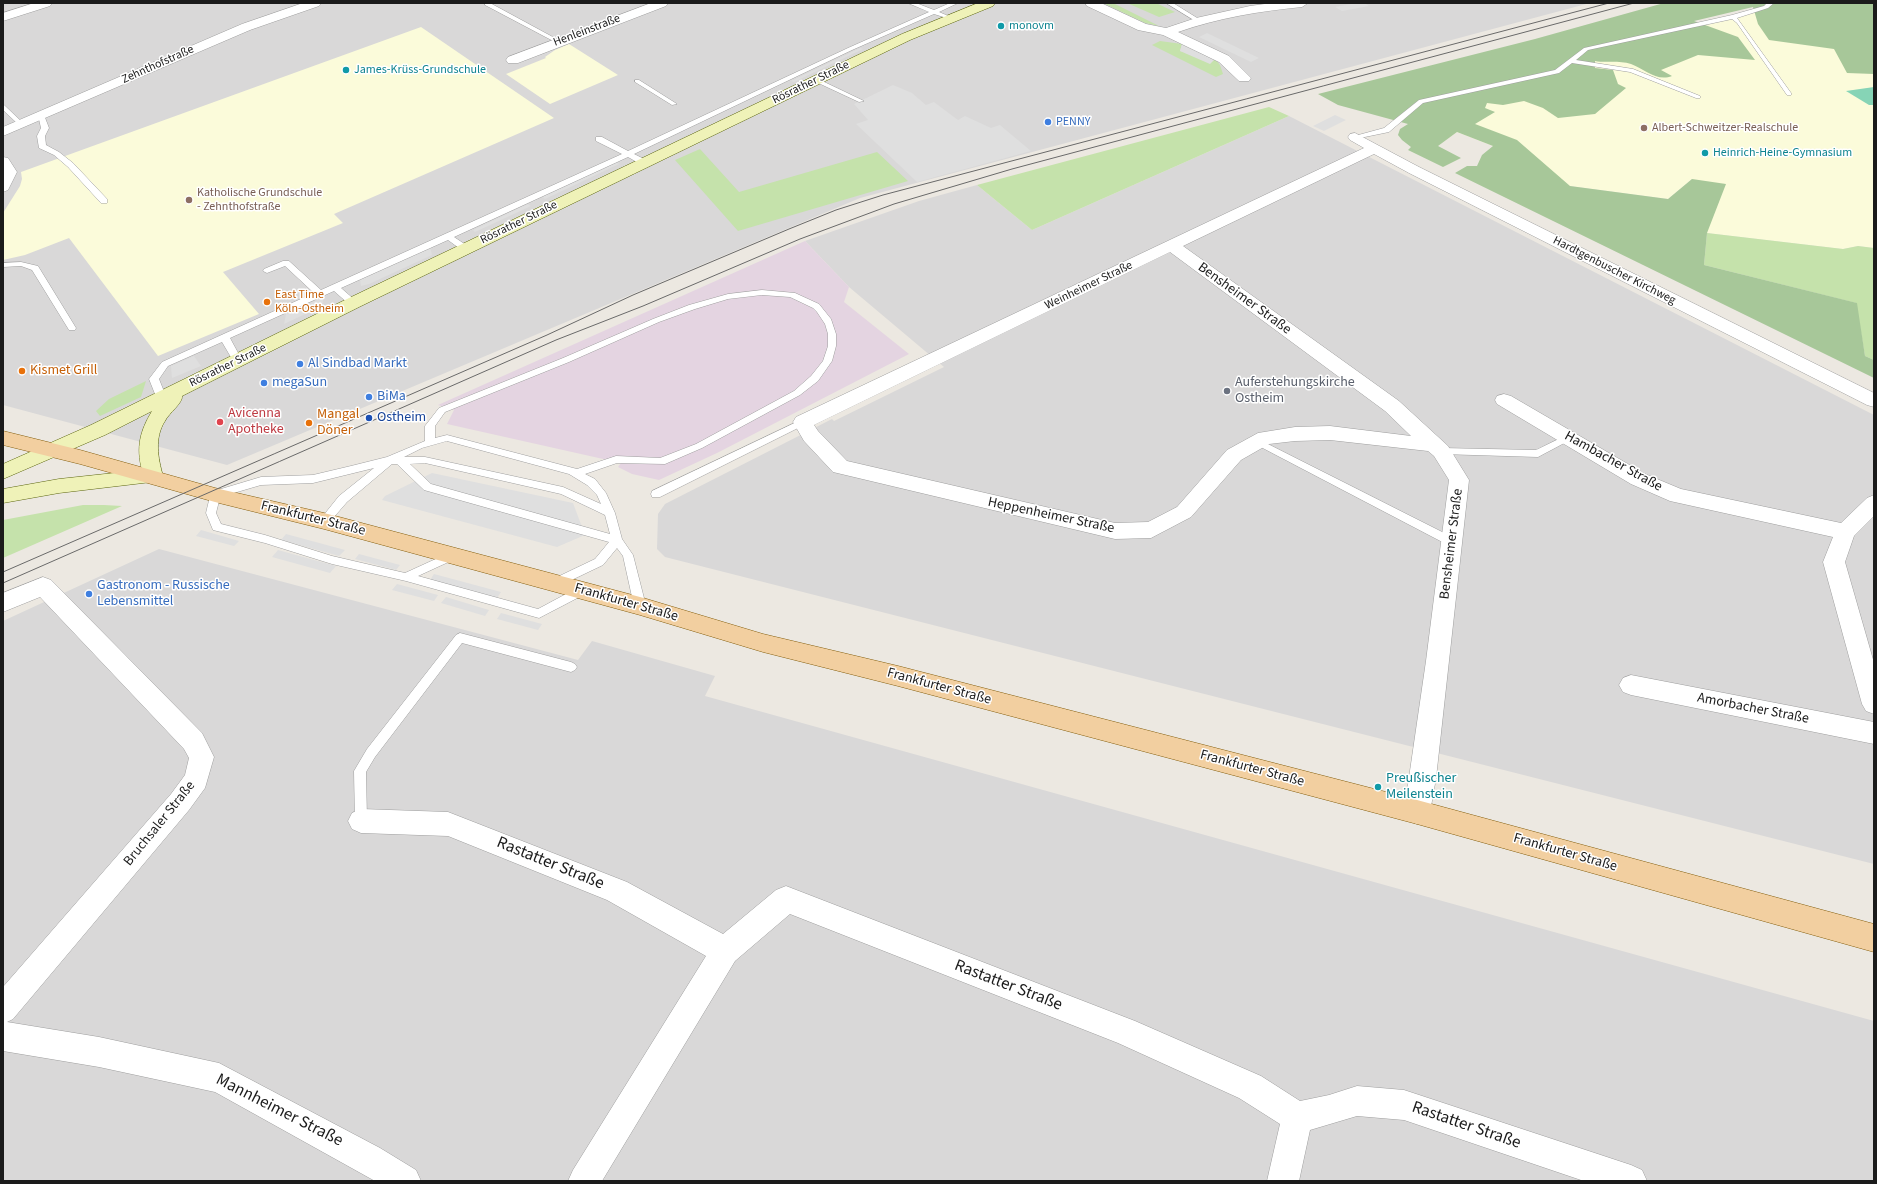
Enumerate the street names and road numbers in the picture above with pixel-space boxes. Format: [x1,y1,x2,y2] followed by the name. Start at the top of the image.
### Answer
[552,12,622,50] street label: Henleinstraße
[120,43,196,87] street label: Zehnthofstraße
[770,58,852,108] street label: Rösrather Straße
[478,198,560,248] street label: Rösrather Straße
[1550,234,1678,308] street label: Hardtgenbuscher Kirchweg
[1043,259,1135,313] street label: Weinheimer Straße
[1194,259,1294,339] street label: Bensheimer Straße
[187,341,269,391] street label: Rösrather Straße
[1561,428,1665,496] street label: Hambacher Straße
[1437,488,1467,600] street label: Bensheimer Straße
[986,494,1116,538] street label: Heppenheimer Straße
[259,498,367,540] street label: Frankfurter Straße
[572,580,680,626] street label: Frankfurter Straße
[885,665,993,709] street label: Frankfurter Straße
[1696,690,1810,728] street label: Amorbacher Straße
[1198,747,1306,791] street label: Frankfurter Straße
[121,778,199,870] street label: Bruchsaler Straße
[1511,830,1619,876] street label: Frankfurter Straße
[493,833,607,895] street label: Rastatter Straße
[951,956,1065,1016] street label: Rastatter Straße
[212,1070,346,1152] street label: Mannheimer Straße
[1409,1098,1523,1154] street label: Rastatter Straße

